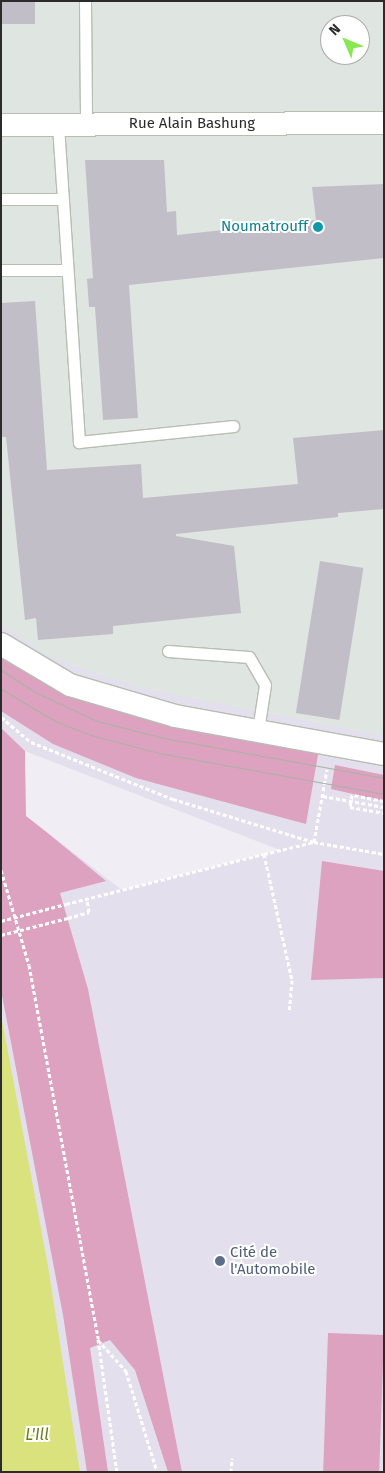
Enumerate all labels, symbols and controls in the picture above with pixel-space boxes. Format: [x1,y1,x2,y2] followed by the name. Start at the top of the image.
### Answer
[320,15,370,65] north arrow
[325,20,344,39] text: N
[129,115,255,133] street label: Rue Alain Bashung
[221,218,308,236] place label: Noumatrouff
[312,221,324,233] marker: Noumatrouff
[230,1243,316,1278] place label: Cité de l'Automobile
[214,1255,226,1267] marker: Cité de l'Automobile
[25,1425,49,1445] water label: L'Ill

